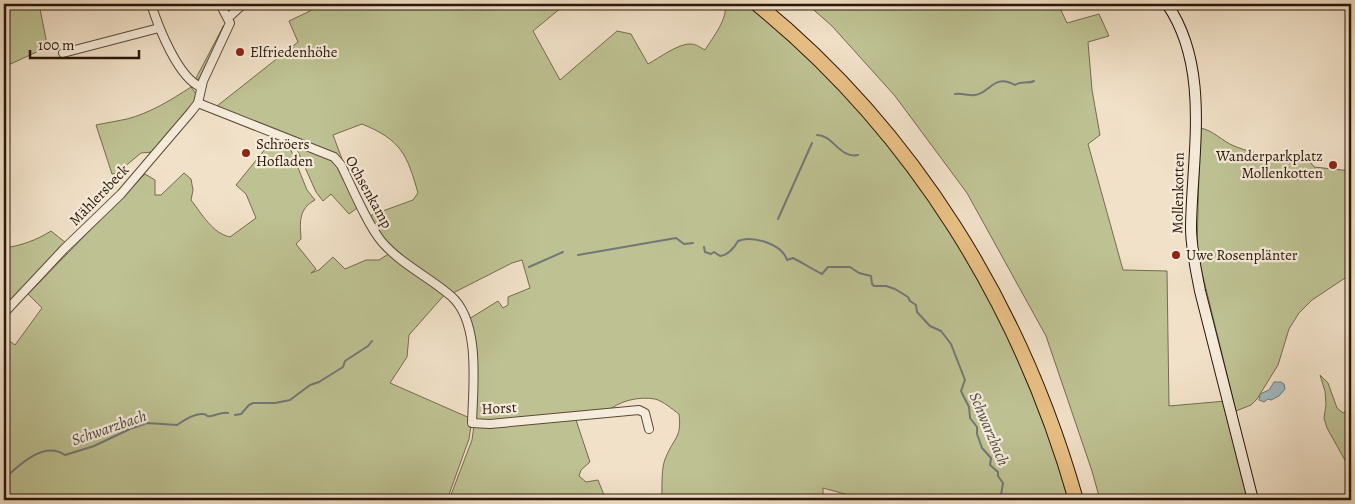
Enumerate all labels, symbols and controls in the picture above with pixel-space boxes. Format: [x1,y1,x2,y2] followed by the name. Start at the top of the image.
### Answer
[30,28,139,60] scale bar
[38,35,75,55] text: 100 m
[250,42,338,62] place label: Elfriedenhöhe
[234,46,246,58] marker: Elfriedenhöhe
[256,134,313,171] place label: Schröers Hofladen
[1215,146,1323,183] place label: Wanderparkplatz Mollenkotten
[240,147,252,159] marker: Schröers Hofladen
[341,152,397,232] street label: Ochsenkamp
[1167,152,1189,234] street label: Mollenkotten
[1327,159,1339,171] marker: Wanderparkplatz Mollenkotten
[65,160,134,230] street label: Mählersbeck
[1186,245,1298,265] place label: Uwe Rosenplänter
[1170,249,1182,261] marker: Uwe Rosenplänter
[964,389,1014,469] water label: Schwarzbach
[481,397,517,419] street label: Horst
[68,405,150,451] water label: Schwarzbach

